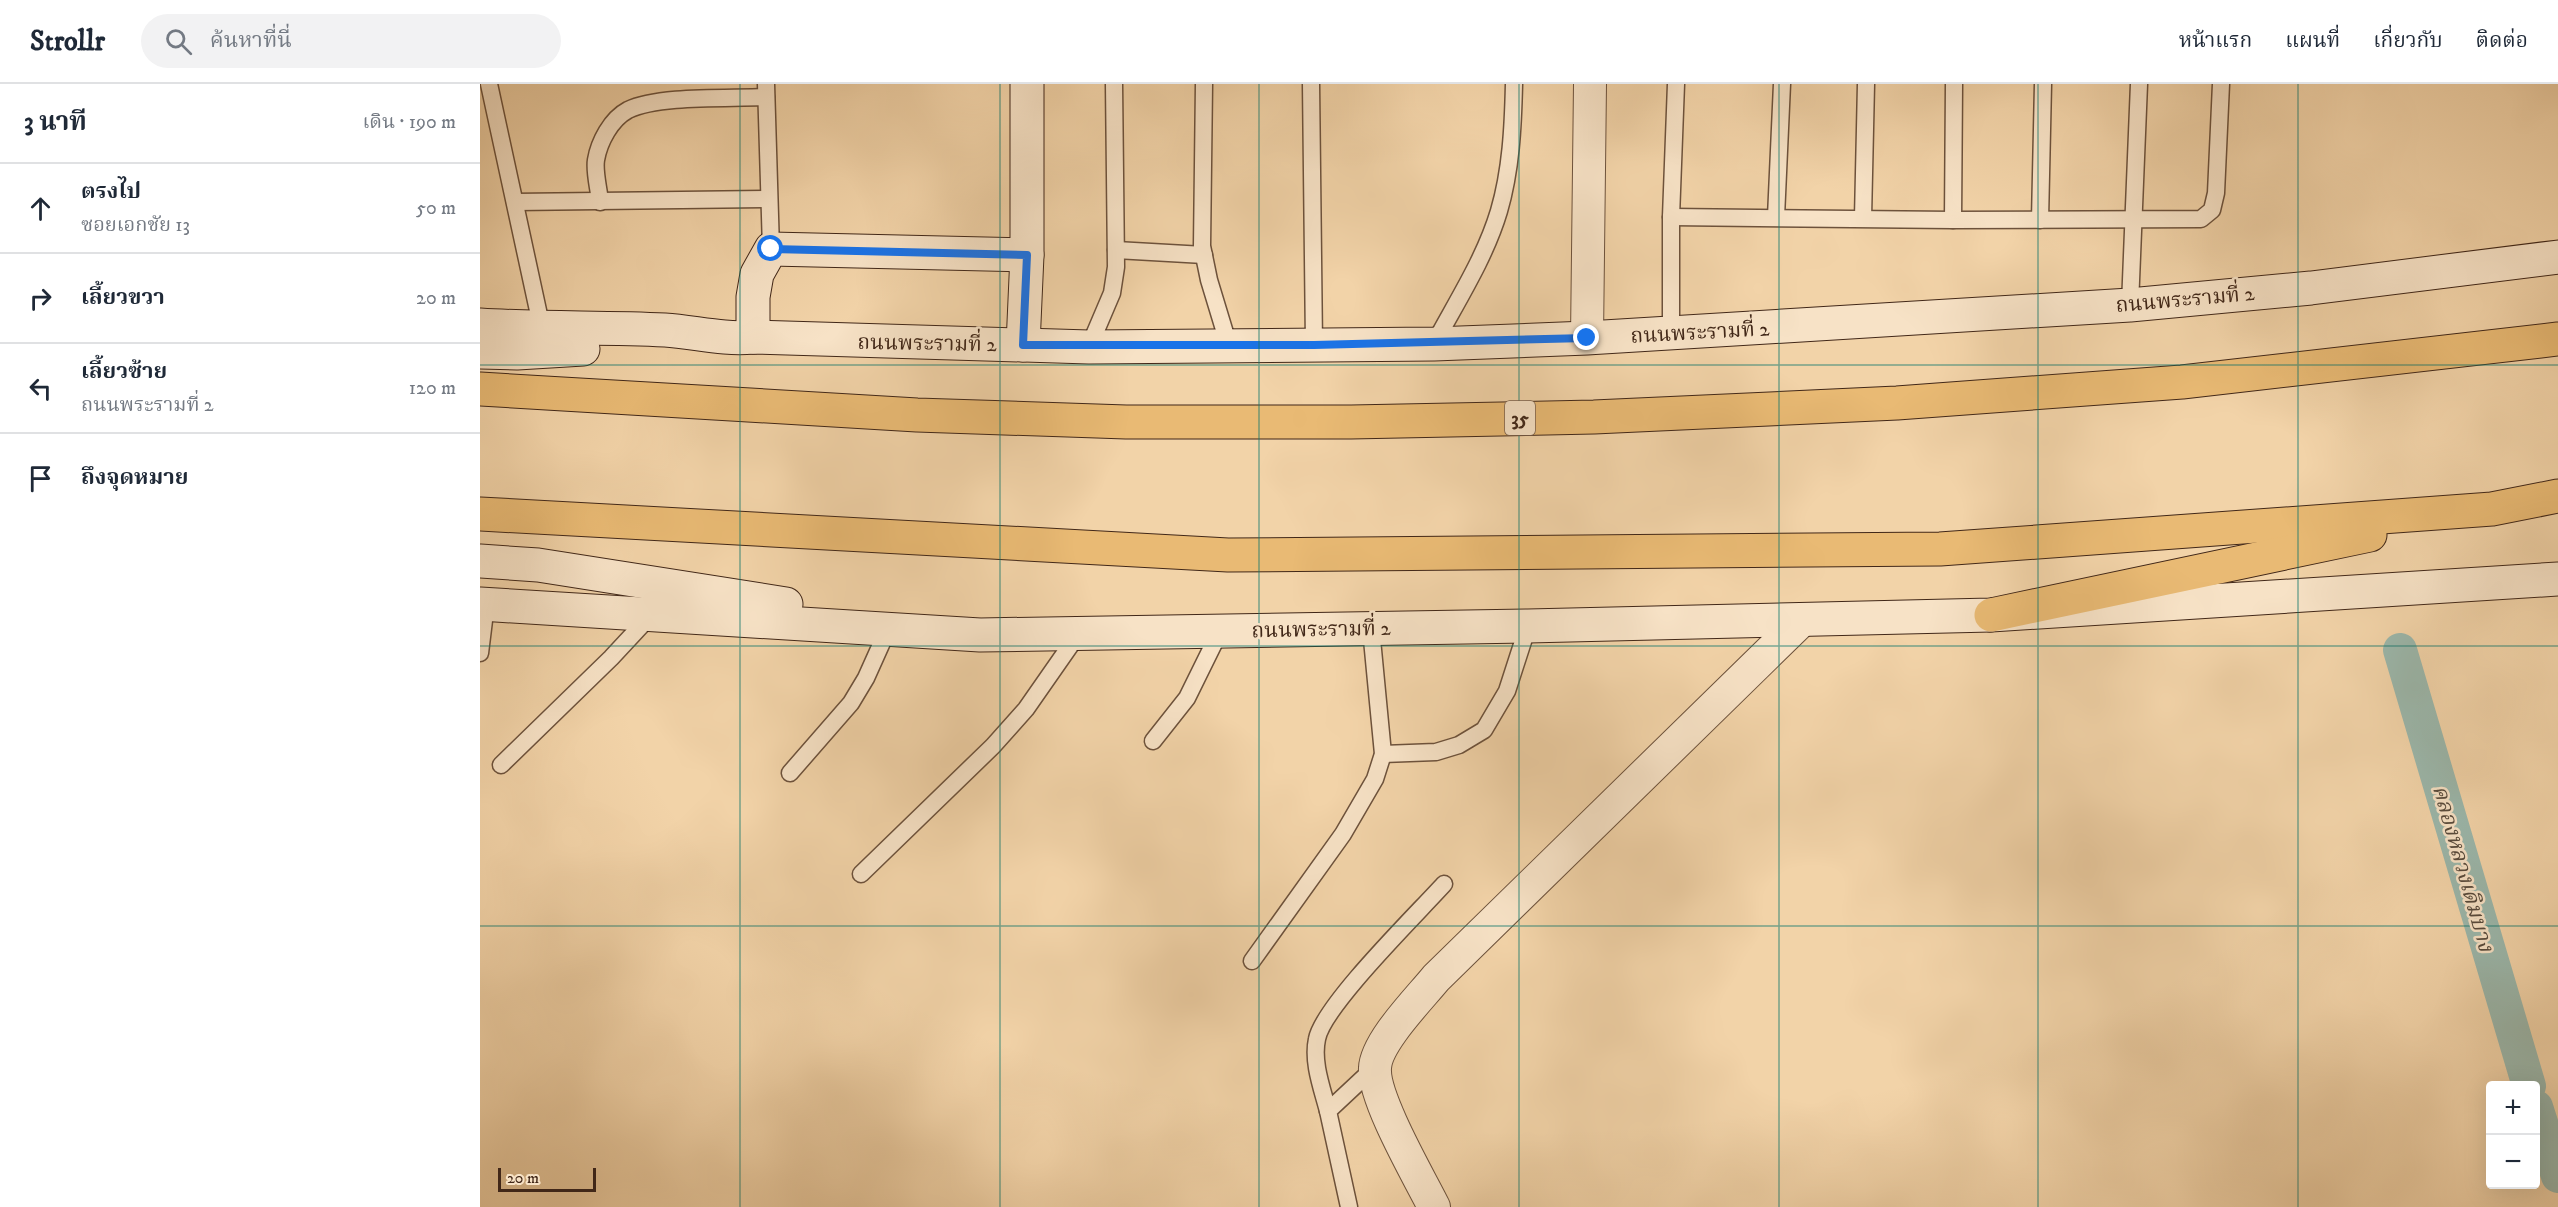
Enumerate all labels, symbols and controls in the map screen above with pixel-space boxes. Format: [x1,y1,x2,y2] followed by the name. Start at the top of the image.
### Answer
[141,14,561,68] search box
[30,24,105,59] text: Strollr
[162,25,195,58] icon: search
[210,27,292,54] text: ค้นหาที่นี่
[2179,28,2252,54] text: หน้าแรก
[2285,28,2340,54] text: แผนที่
[2373,28,2443,54] text: เกี่ยวกับ
[2476,28,2528,54] text: ติดต่อ
[24,106,87,139] text: 3 นาที
[362,110,456,135] text: เดิน · 190 m
[81,178,141,205] text: ตรงไป
[24,192,57,225] icon: ahead
[416,196,456,221] text: 50 m
[81,213,190,238] text: ซอยเอกชัย 13
[757,235,783,261] route start
[2114,277,2256,319] street label: ถนนพระรามที่ 2
[24,282,57,315] icon: right
[81,284,165,311] text: เลี้ยวขวา
[416,286,456,311] text: 20 m
[1630,312,1771,350] street label: ถนนพระรามที่ 2
[1573,324,1599,350] route end
[857,326,998,358] street label: ถนนพระรามที่ 2
[81,358,167,385] text: เลี้ยวซ้าย
[24,372,57,405] icon: left
[409,376,456,401] text: 120 m
[81,393,214,418] text: ถนนพระรามที่ 2
[1505,401,1535,435] road number: 35
[24,462,57,495] icon: arrive
[81,464,188,491] text: ถึงจุดหมาย
[1251,612,1392,644] street label: ถนนพระรามที่ 2
[2426,782,2499,956] water label: คลองหลวงเดิมบาง
[2486,1081,2540,1189] map controls
[2486,1081,2540,1135] button: +
[2486,1135,2540,1189] button: −
[498,1165,596,1192] scale bar
[507,1168,539,1188] text: 20 m

